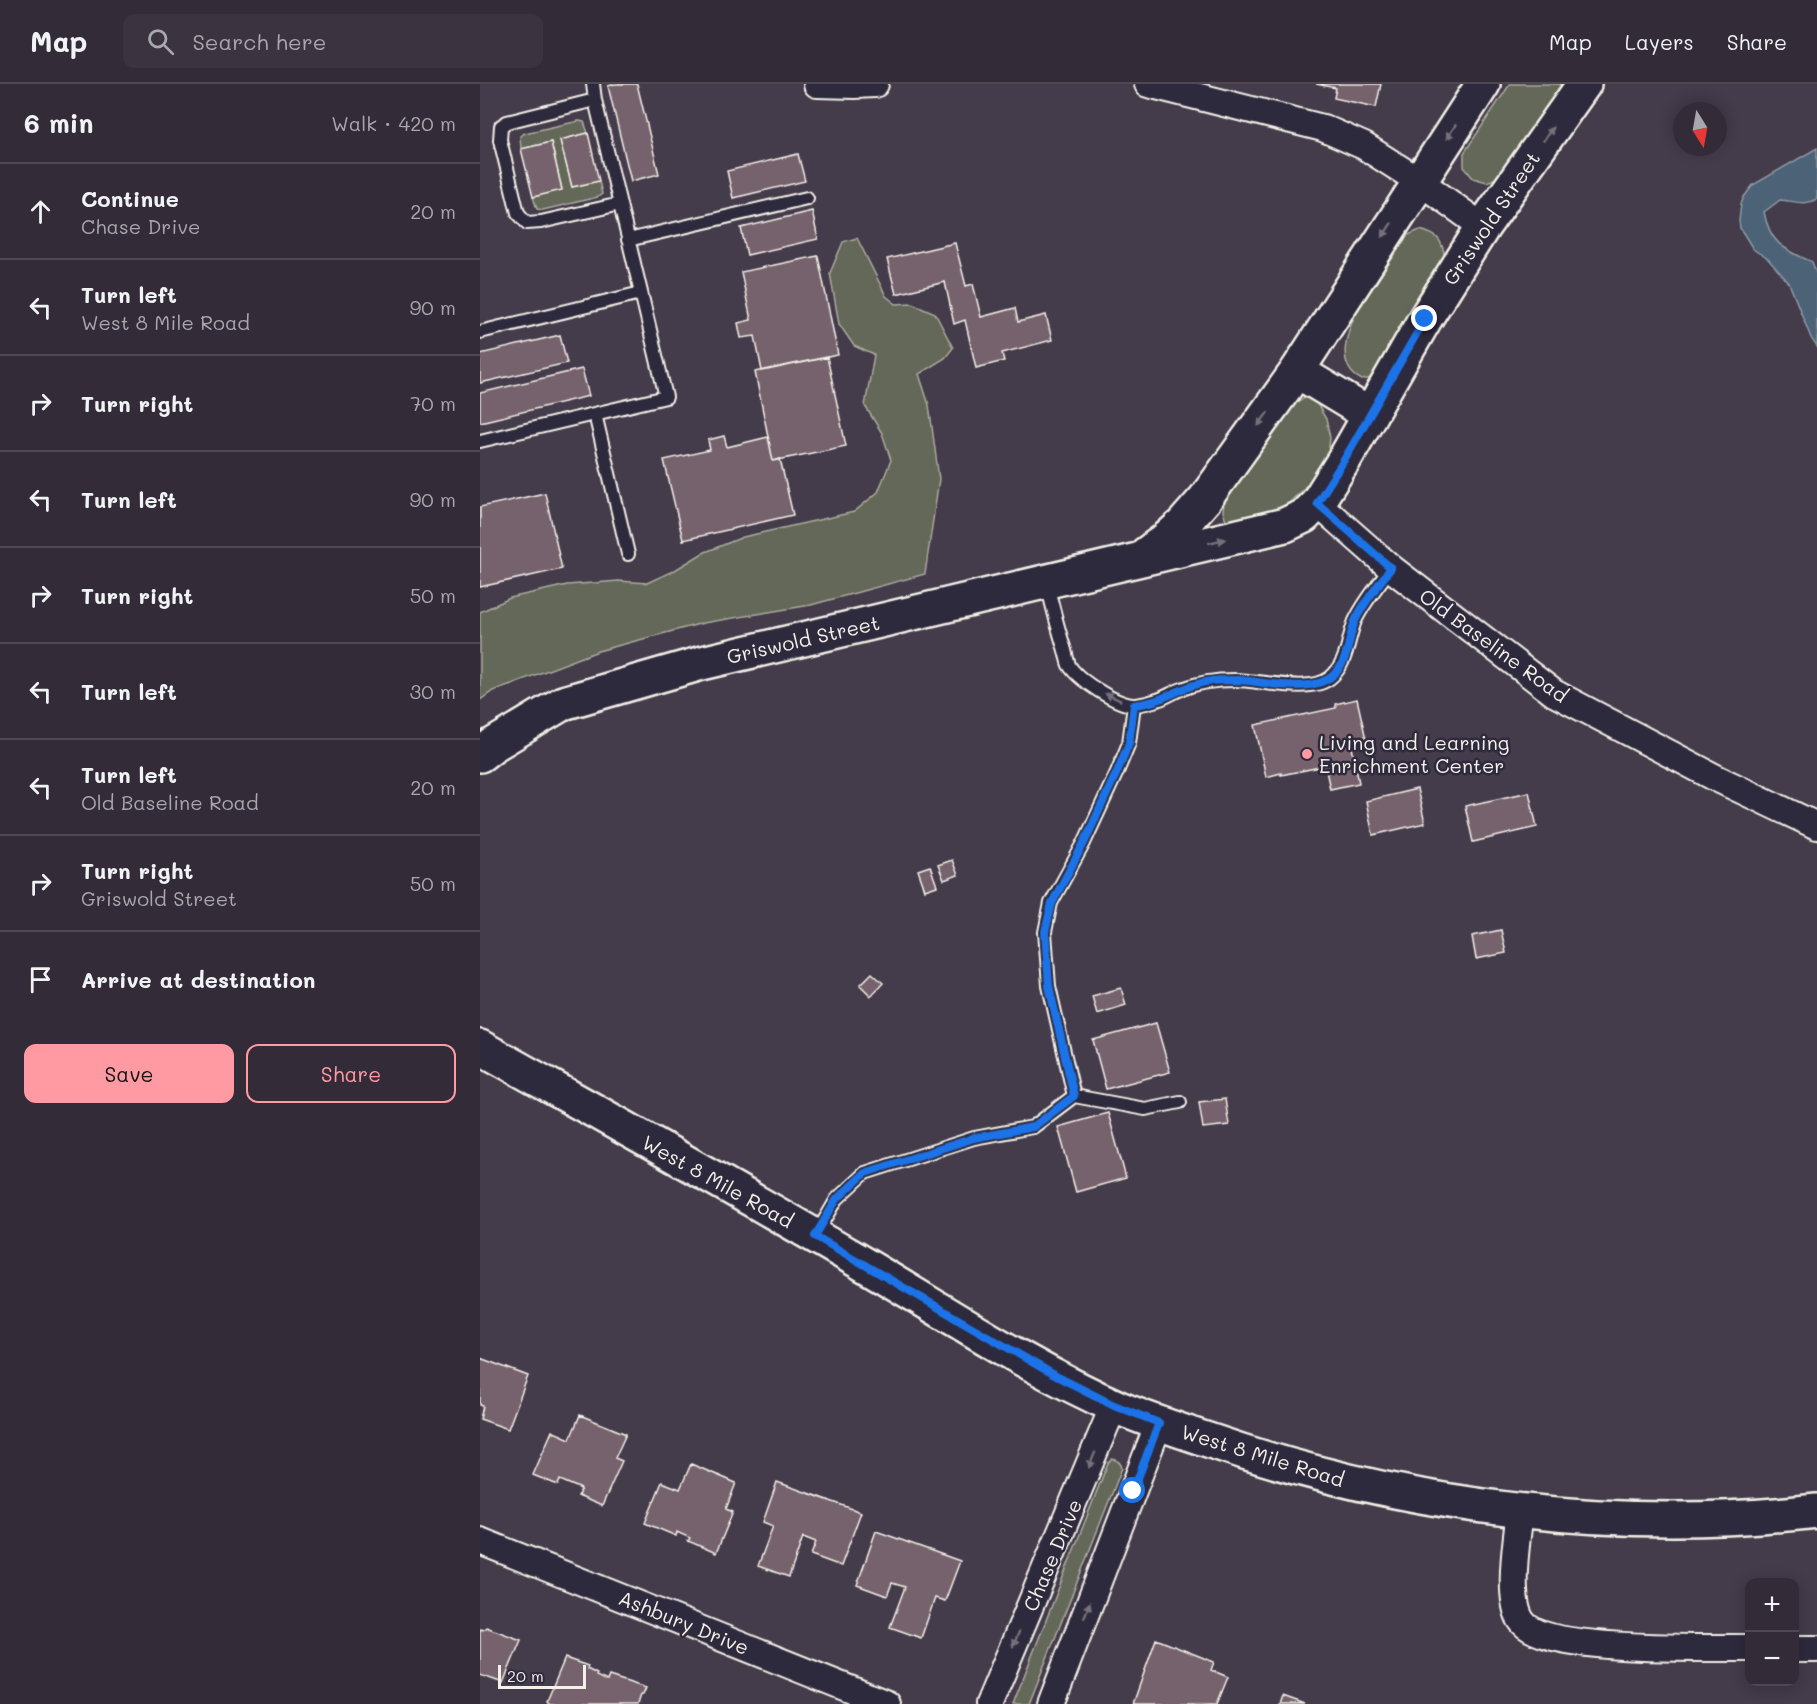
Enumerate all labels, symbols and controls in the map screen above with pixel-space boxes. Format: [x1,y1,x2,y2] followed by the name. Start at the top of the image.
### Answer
[123,14,543,68] search box
[30,23,87,59] text: Map
[144,25,177,58] icon: search
[192,27,326,56] text: Search here
[1549,28,1592,55] text: Map
[1625,28,1694,55] text: Layers
[1727,28,1787,55] text: Share
[1673,102,1727,156] north arrow
[24,106,93,140] text: 6 min
[331,110,456,136] text: Walk · 420 m
[1445,124,1457,140] one-way arrow
[1542,126,1554,142] one-way arrow
[1437,146,1545,290] street label: Griswold Street
[81,184,179,213] text: Continue
[24,195,57,228] icon: ahead
[410,198,456,224] text: 20 m
[81,213,200,239] text: Chase Drive
[1382,222,1393,238] one-way arrow
[81,280,177,309] text: Turn left
[24,291,57,324] icon: left
[410,294,456,320] text: 90 m
[1411,305,1437,331] route end
[81,309,250,335] text: West 8 Mile Road
[24,387,57,420] icon: right
[81,389,193,418] text: Turn right
[410,390,456,416] text: 70 m
[1257,411,1269,426] one-way arrow
[24,483,57,516] icon: left
[81,485,177,514] text: Turn left
[410,486,456,512] text: 90 m
[1208,536,1227,545] one-way arrow
[24,579,57,612] icon: right
[81,581,193,610] text: Turn right
[410,582,456,608] text: 50 m
[1414,582,1574,708] street label: Old Baseline Road
[724,609,882,669] street label: Griswold Street
[24,675,57,708] icon: left
[81,677,177,706] text: Turn left
[410,678,456,704] text: 30 m
[1104,692,1121,701] one-way arrow
[1319,729,1509,778] place label: Living and Learning Enrichment Center
[1300,747,1314,761] marker: Living and Learning Enrichment Center
[81,760,177,789] text: Turn left
[24,771,57,804] icon: left
[410,774,456,800] text: 20 m
[81,789,259,815] text: Old Baseline Road
[81,856,193,885] text: Turn right
[24,867,57,900] icon: right
[410,870,456,896] text: 50 m
[81,885,237,911] text: Griswold Street
[24,963,57,996] icon: arrive
[81,965,316,994] text: Arrive at destination
[24,1044,234,1103] button: Save
[246,1044,456,1103] button: Share
[638,1129,798,1233] street label: West 8 Mile Road
[1178,1418,1348,1492] street label: West 8 Mile Road
[1087,1451,1097,1469] one-way arrow
[1119,1477,1145,1503] route start
[1017,1495,1087,1615] street label: Chase Drive
[1745,1578,1799,1686] map controls
[1745,1578,1799,1632] button: +
[615,1584,753,1660] street label: Ashbury Drive
[1083,1601,1092,1619] one-way arrow
[1011,1630,1020,1648] one-way arrow
[1745,1632,1799,1686] button: −
[498,1662,586,1690] scale bar
[507,1665,544,1686] text: 20 m

